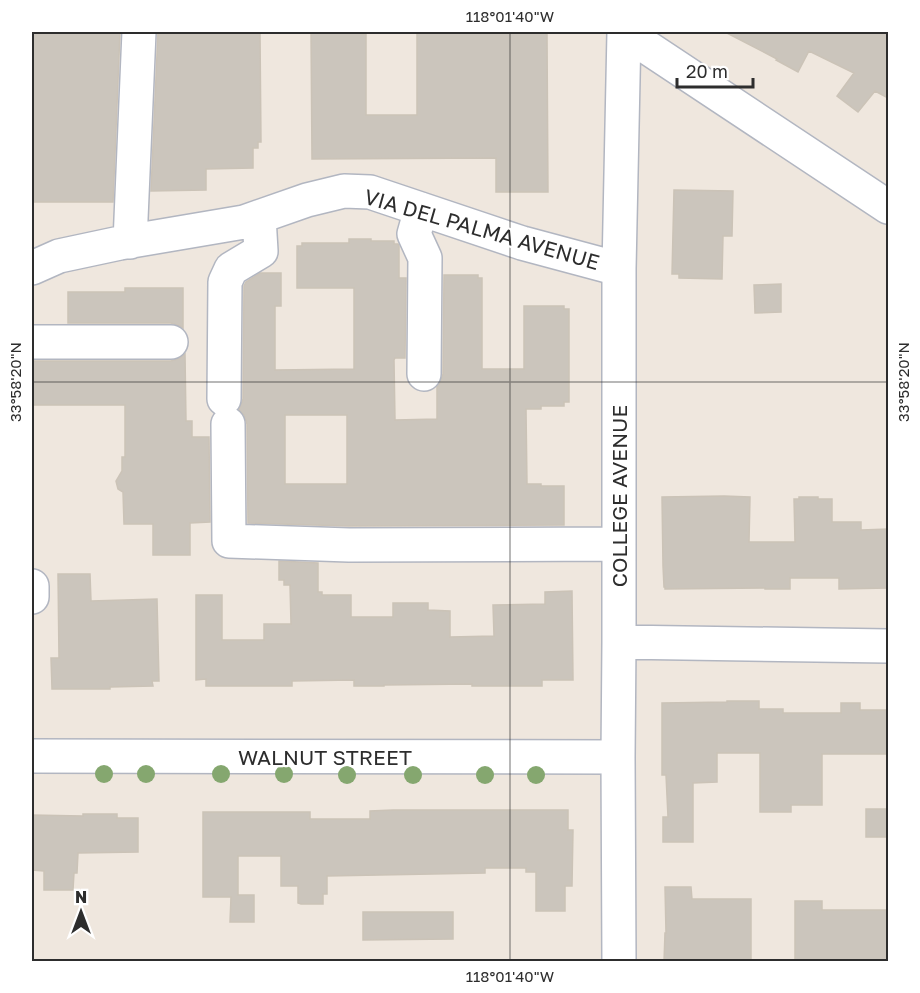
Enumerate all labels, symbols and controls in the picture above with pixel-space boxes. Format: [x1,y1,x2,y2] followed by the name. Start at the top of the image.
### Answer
[466,7,554,25] text: 118°01'40"W
[677,51,754,89] scale bar
[686,60,728,82] text: 20 m
[361,183,603,275] street label: VIA DEL PALMA AVENUE
[6,342,24,422] text: 33°58'20"N
[894,342,912,422] text: 33°58'20"N
[606,405,632,587] street label: COLLEGE AVENUE
[238,744,412,770] street label: WALNUT STREET
[51,882,111,942] north arrow
[75,887,87,907] text: N
[466,967,554,985] text: 118°01'40"W

